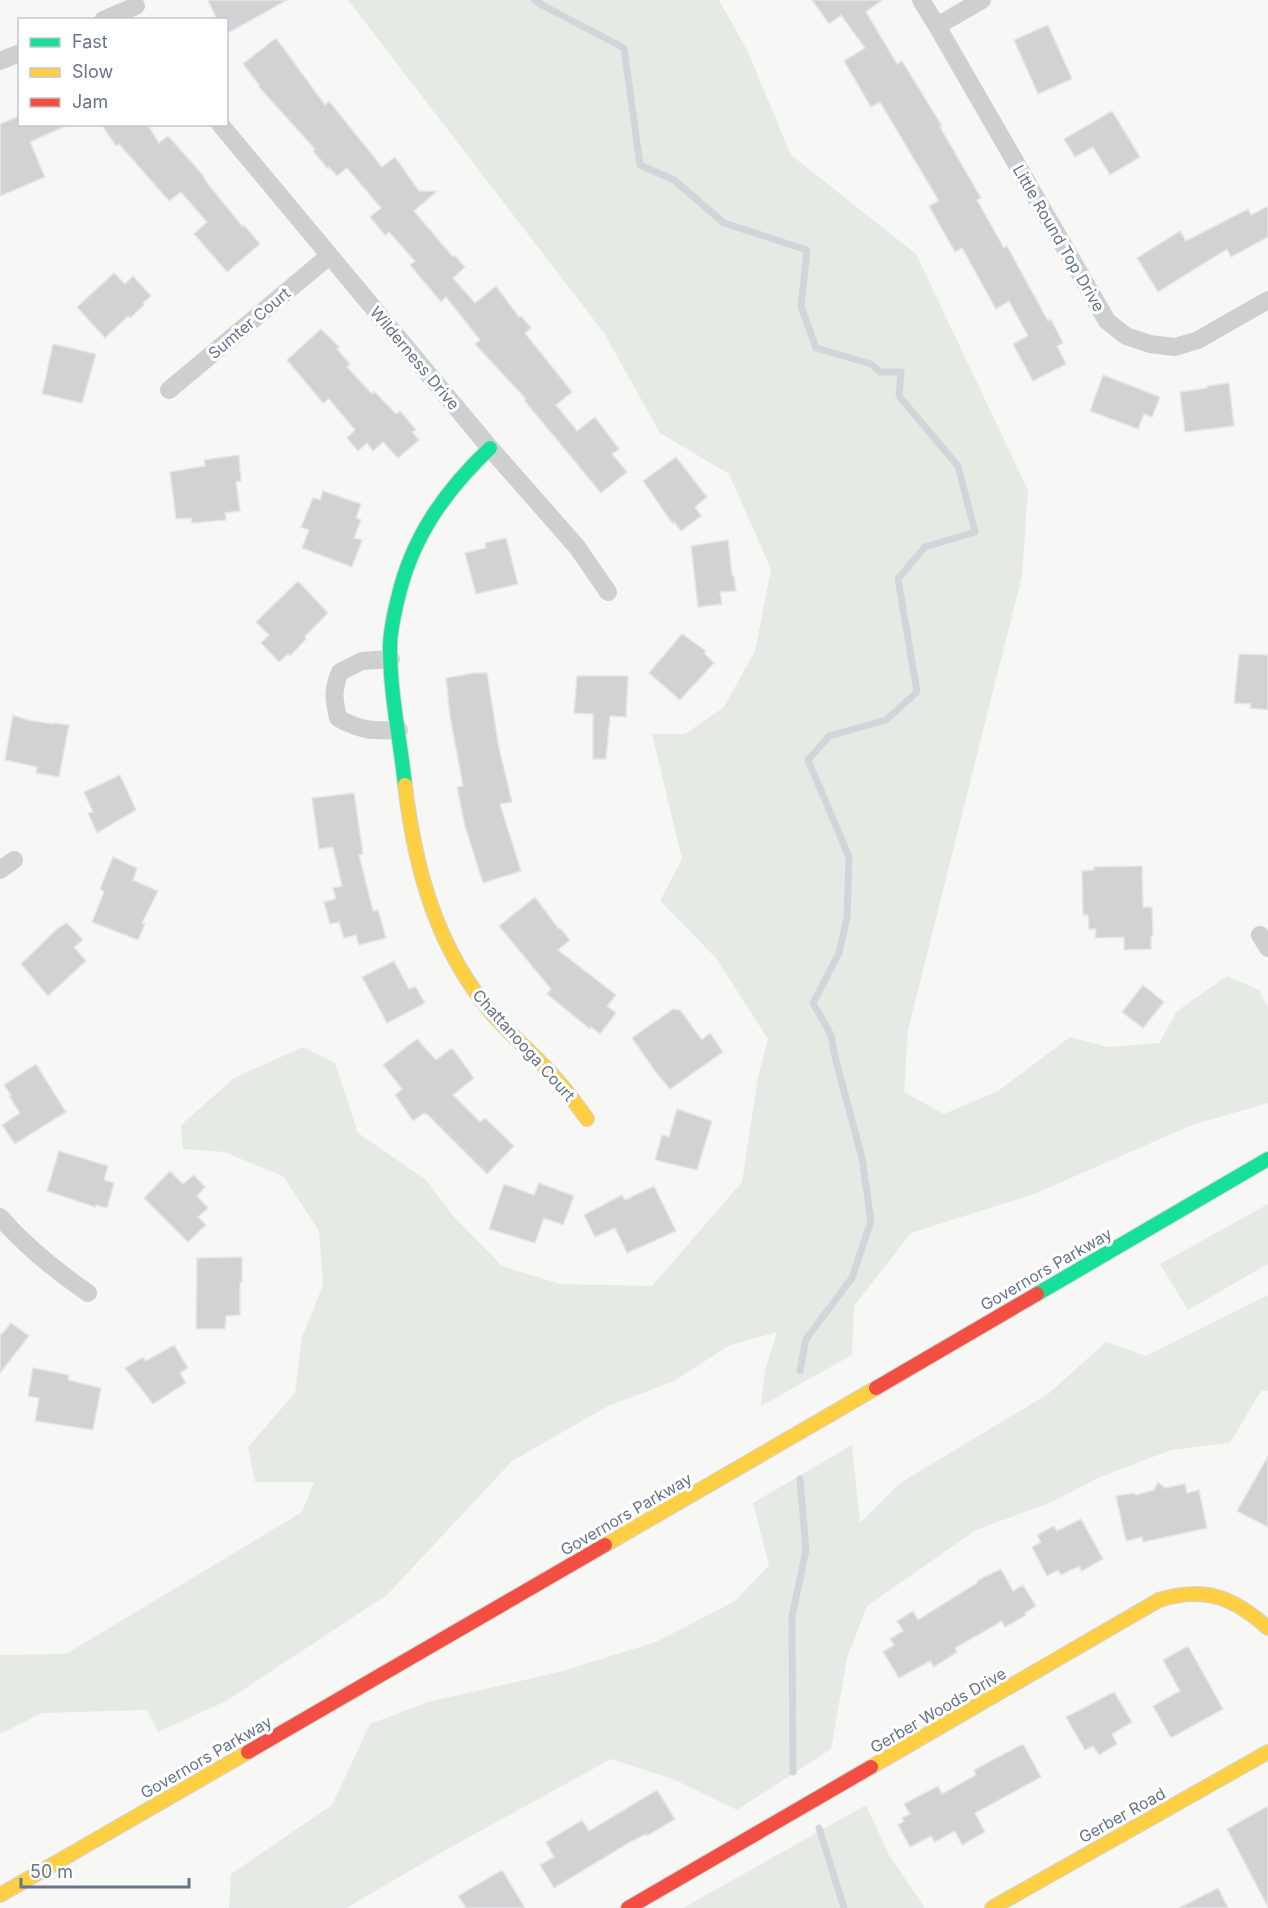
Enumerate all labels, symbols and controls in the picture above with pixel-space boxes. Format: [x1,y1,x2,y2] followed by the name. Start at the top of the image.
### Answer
[18,18,228,126] legend
[72,31,108,52] text: Fast
[72,61,113,82] text: Slow
[72,91,108,112] text: Jam
[1009,161,1109,315] street label: Little Round Top Drive
[204,283,294,363] street label: Sumter Court
[366,302,464,414] street label: Wilderness Drive
[469,985,579,1105] street label: Chattanooga Court
[977,1223,1115,1315] street label: Governors Parkway
[557,1468,695,1560] street label: Governors Parkway
[866,1663,1010,1757] street label: Gerber Woods Drive
[137,1711,275,1803] street label: Governors Parkway
[1075,1783,1169,1847] street label: Gerber Road
[21,1851,189,1889] scale bar
[30,1861,73,1882] text: 50 m

